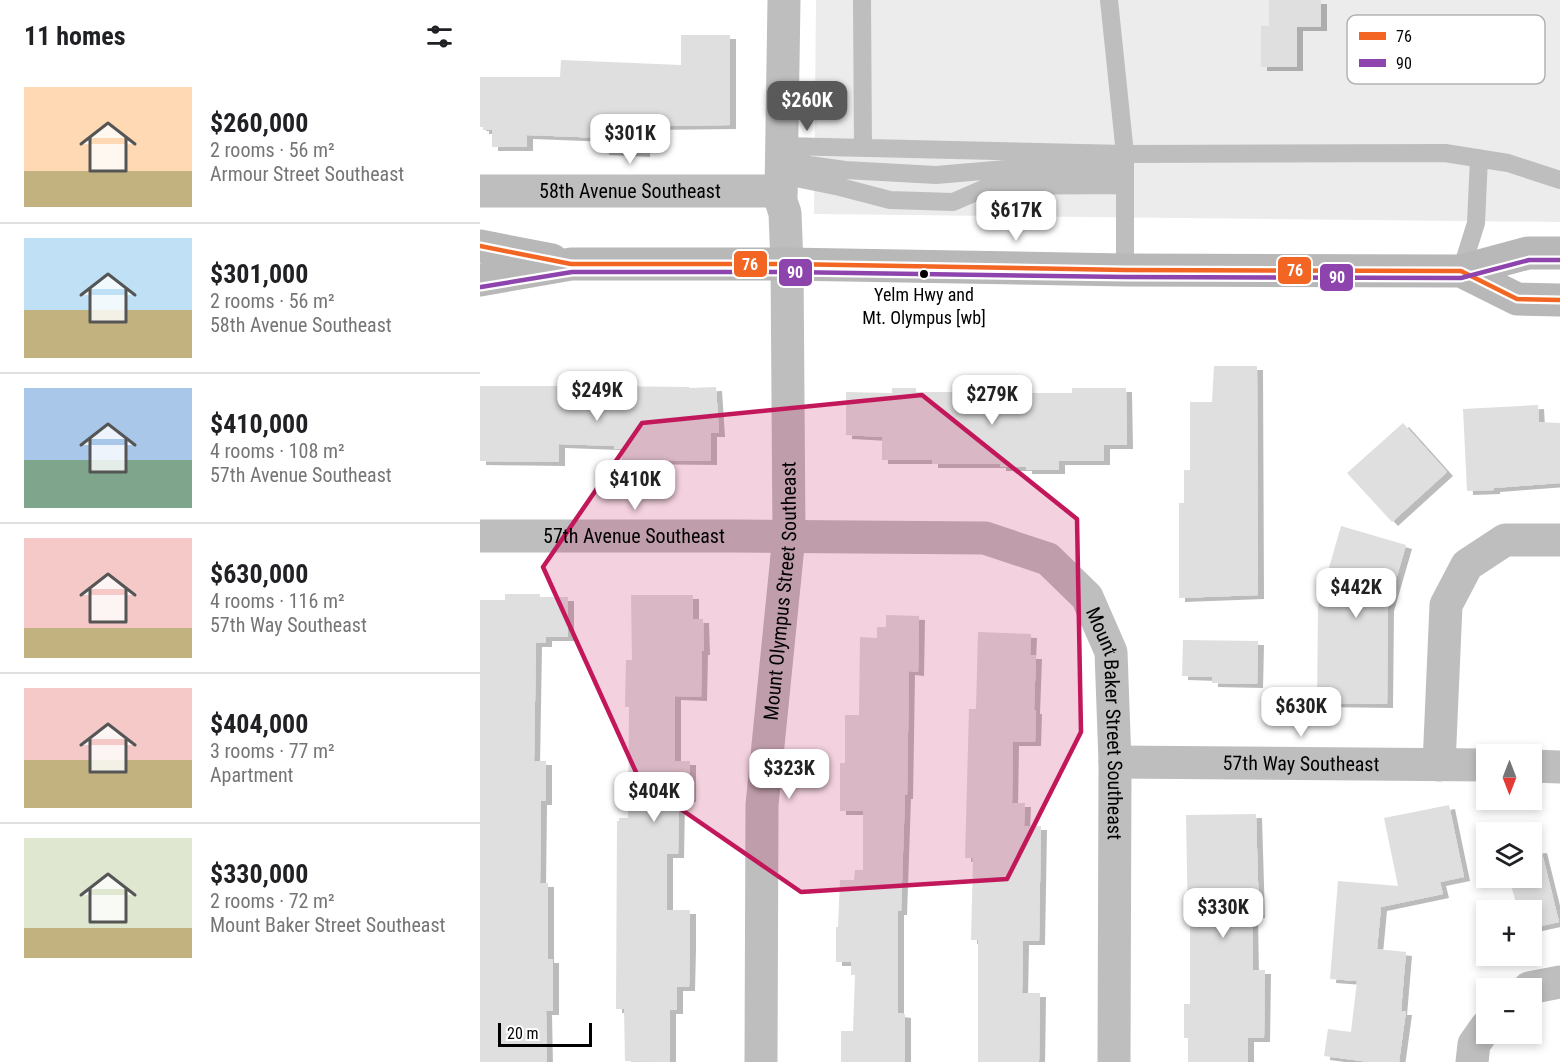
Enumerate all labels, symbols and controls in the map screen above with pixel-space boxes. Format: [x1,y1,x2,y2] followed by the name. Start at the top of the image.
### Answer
[1347,15,1545,84] legend
[423,20,456,53] icon: filters
[24,21,126,51] text: 11 homes
[1396,27,1412,46] text: 76
[1396,54,1412,73] text: 90
[765,81,849,132] pin: $260K
[781,88,833,112] text: $260K
[210,108,308,138] text: $260,000
[72,111,144,183] icon: home
[588,114,672,165] pin: $301K
[604,121,656,145] text: $301K
[210,138,335,162] text: 2 rooms · 56 m²
[210,162,404,186] text: Armour Street Southeast
[539,179,721,203] street label: 58th Avenue Southeast
[974,191,1058,242] pin: $617K
[990,198,1042,222] text: $617K
[733,250,768,278] line badge: 76
[742,255,758,274] text: 76
[1277,256,1312,285] line badge: 76
[778,258,813,287] line badge: 90
[210,259,308,289] text: $301,000
[1287,261,1303,280] text: 76
[72,262,144,334] icon: home
[787,263,803,282] text: 90
[1319,263,1354,292] line badge: 90
[918,268,930,280] marker: Yelm Hwy and Mt. Olympus [wb]
[1329,268,1345,287] text: 90
[862,284,986,328] place label: Yelm Hwy and Mt. Olympus [wb]
[210,289,335,313] text: 2 rooms · 56 m²
[210,313,392,337] text: 58th Avenue Southeast
[555,371,639,422] pin: $249K
[950,375,1034,426] pin: $279K
[571,378,623,402] text: $249K
[966,382,1018,406] text: $279K
[210,409,308,439] text: $410,000
[72,412,144,484] icon: home
[210,439,345,463] text: 4 rooms · 108 m²
[593,460,677,511] pin: $410K
[759,461,801,721] street label: Mount Olympus Street Southeast
[210,463,392,487] text: 57th Avenue Southeast
[609,467,661,491] text: $410K
[543,524,725,548] street label: 57th Avenue Southeast
[210,559,308,589] text: $630,000
[72,562,144,634] icon: home
[1314,568,1398,619] pin: $442K
[1330,575,1382,599] text: $442K
[210,589,345,613] text: 4 rooms · 116 m²
[1081,603,1127,840] street label: Mount Baker Street Southeast
[210,613,367,637] text: 57th Way Southeast
[1259,687,1343,738] pin: $630K
[1275,694,1327,718] text: $630K
[210,709,308,739] text: $404,000
[72,712,144,784] icon: home
[210,739,335,763] text: 3 rooms · 77 m²
[1476,744,1542,810] north arrow
[1476,744,1542,1044] map controls
[747,749,831,800] pin: $323K
[1222,751,1380,776] street label: 57th Way Southeast
[763,756,815,780] text: $323K
[210,763,294,787] text: Apartment
[612,772,696,823] pin: $404K
[628,779,680,803] text: $404K
[1476,822,1542,888] button: layers
[210,859,308,889] text: $330,000
[72,862,144,934] icon: home
[1181,888,1265,939] pin: $330K
[210,889,335,913] text: 2 rooms · 72 m²
[1197,895,1249,919] text: $330K
[1476,900,1542,966] button: +
[210,913,446,937] text: Mount Baker Street Southeast
[1476,978,1542,1044] button: −
[498,1020,592,1048] scale bar
[507,1024,539,1043] text: 20 m

